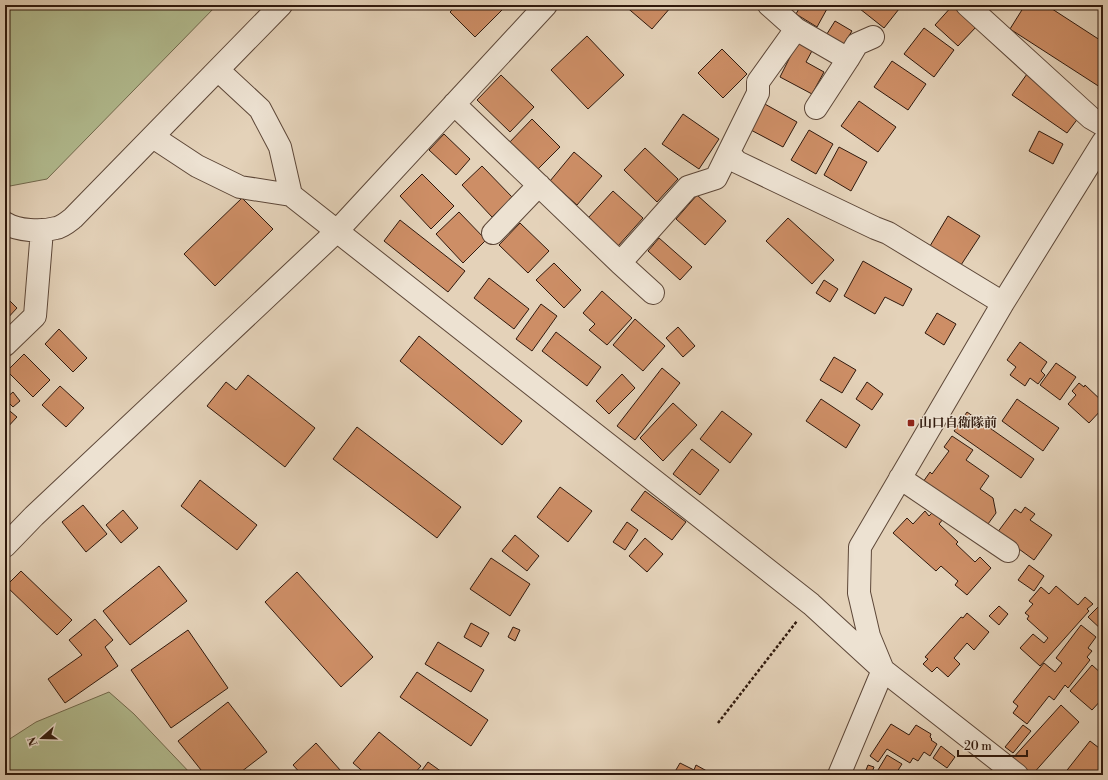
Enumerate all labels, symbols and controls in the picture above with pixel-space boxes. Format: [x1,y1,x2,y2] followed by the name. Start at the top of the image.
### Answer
[919,415,997,431] place label: 山口自衛隊前
[906,418,916,428] marker: 山口自衛隊前
[22,718,62,758] north arrow
[958,732,1027,758] scale bar
[25,734,42,748] text: N
[964,739,992,754] text: 20 m

